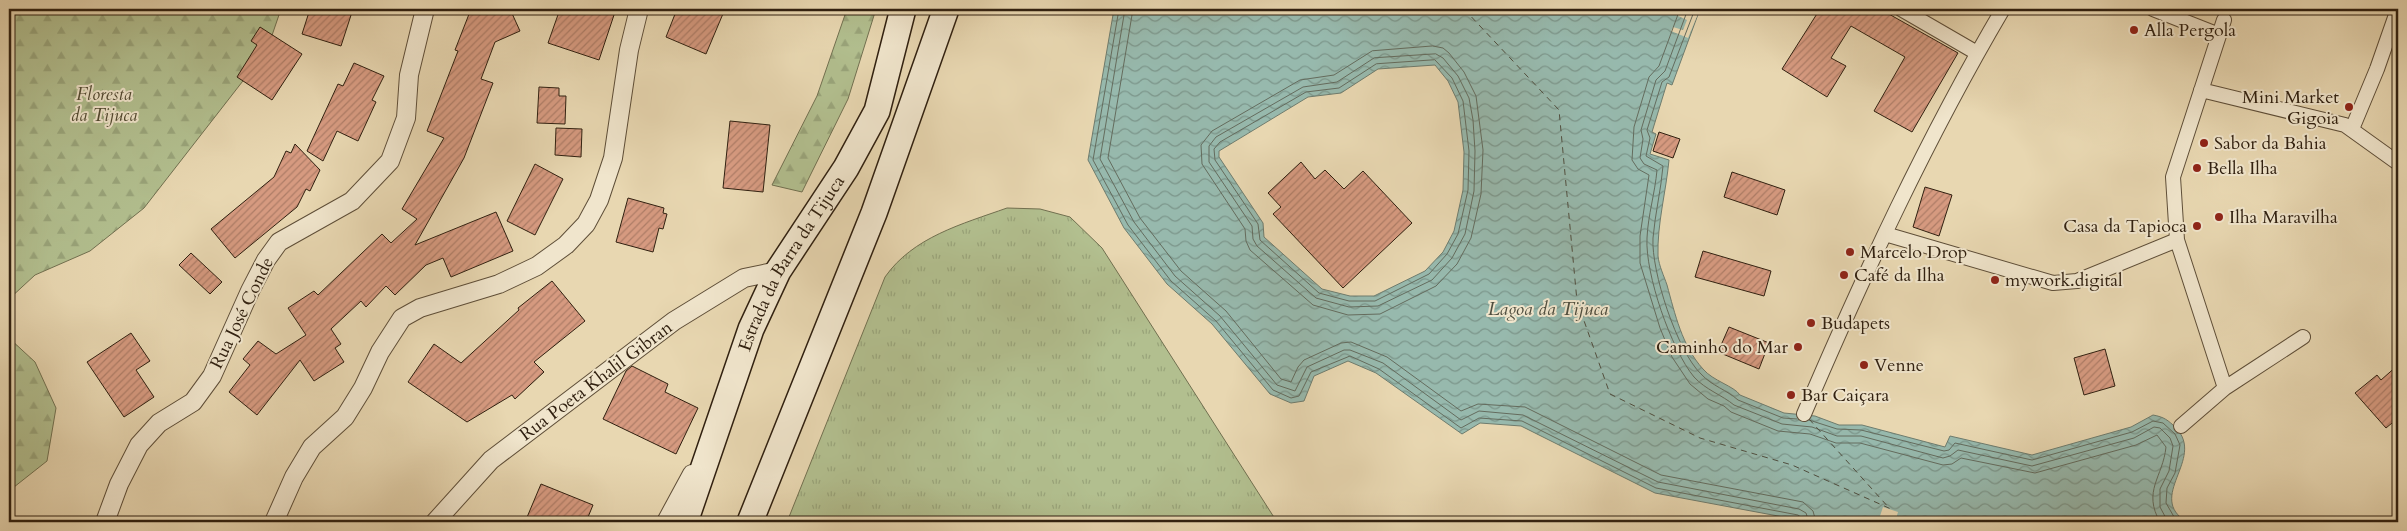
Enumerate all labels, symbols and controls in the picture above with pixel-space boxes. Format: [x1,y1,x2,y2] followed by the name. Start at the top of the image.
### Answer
[2144,18,2236,43] place label: Alla Pergola
[2128,24,2140,36] marker: Alla Pergola
[71,82,137,128] park label: Floresta da Tijuca
[2242,85,2339,131] place label: Mini Market Gigoia
[2343,101,2355,113] marker: Mini Market Gigoia
[2214,131,2327,156] place label: Sabor da Bahia
[2198,137,2210,149] marker: Sabor da Bahia
[2207,156,2278,181] place label: Bella Ilha
[2191,162,2203,174] marker: Bella Ilha
[732,170,851,354] street label: Estrada da Barra da Tijuca
[2229,205,2338,230] place label: Ilha Maravilha
[2213,211,2225,223] marker: Ilha Maravilha
[2063,214,2187,239] place label: Casa da Tapioca
[2191,220,2203,232] marker: Casa da Tapioca
[1860,240,1967,265] place label: Marcelo Drop
[1844,246,1856,258] marker: Marcelo Drop
[204,253,280,373] street label: Rua José Conde
[1854,263,1945,288] place label: Café da Ilha
[2005,268,2123,293] place label: mywork.digital
[1838,269,1850,281] marker: Café da Ilha
[1989,274,2001,286] marker: mywork.digital
[1488,296,1609,322] water label: Lagoa da Tijuca
[1821,311,1890,336] place label: Budapets
[514,315,678,447] street label: Rua Poeta Khalil Gibran
[1805,317,1817,329] marker: Budapets
[1656,335,1788,360] place label: Caminho do Mar
[1792,341,1804,353] marker: Caminho do Mar
[1874,353,1924,378] place label: Venne
[1858,359,1870,371] marker: Venne
[1801,383,1890,408] place label: Bar Caiçara
[1785,389,1797,401] marker: Bar Caiçara

